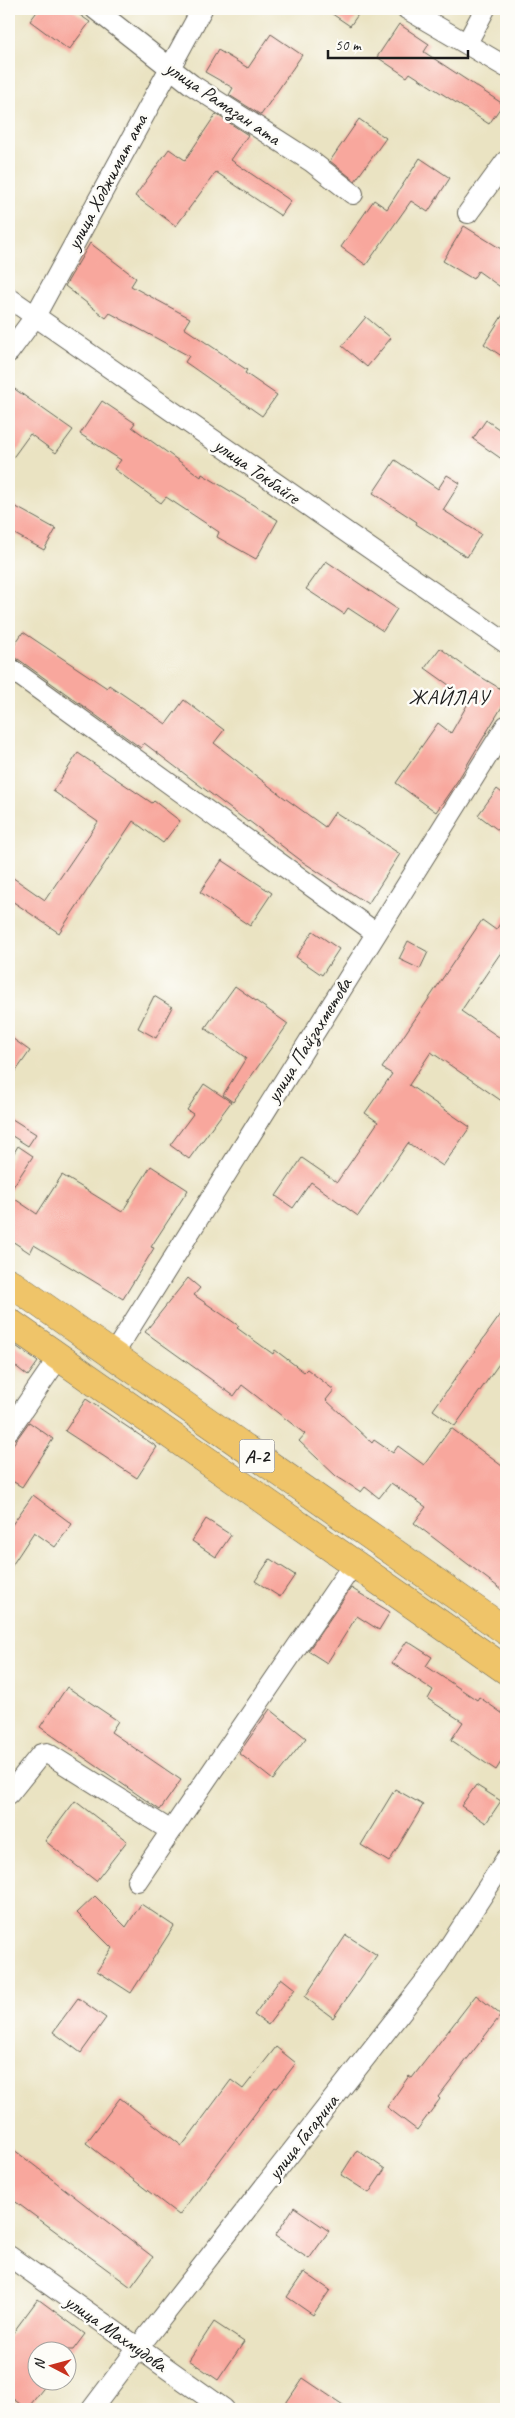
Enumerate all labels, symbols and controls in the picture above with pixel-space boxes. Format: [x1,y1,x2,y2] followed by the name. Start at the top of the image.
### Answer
[328,28,468,60] scale bar
[335,36,362,55] text: 50 m
[159,55,287,153] street label: улица Рамазан ата
[60,108,154,255] street label: улица Ходжимат ата
[208,432,306,511] street label: улица Токбайге
[408,684,492,710] district label: ЖАЙЛАУ
[260,972,359,1108] street label: улица Пайзахметова
[240,1440,274,1472] road number: A-2
[261,2088,345,2185] street label: улица Гагарина
[59,2288,173,2378] street label: улица Махмудова
[28,2340,78,2390] north arrow
[31,2357,49,2370] text: N

